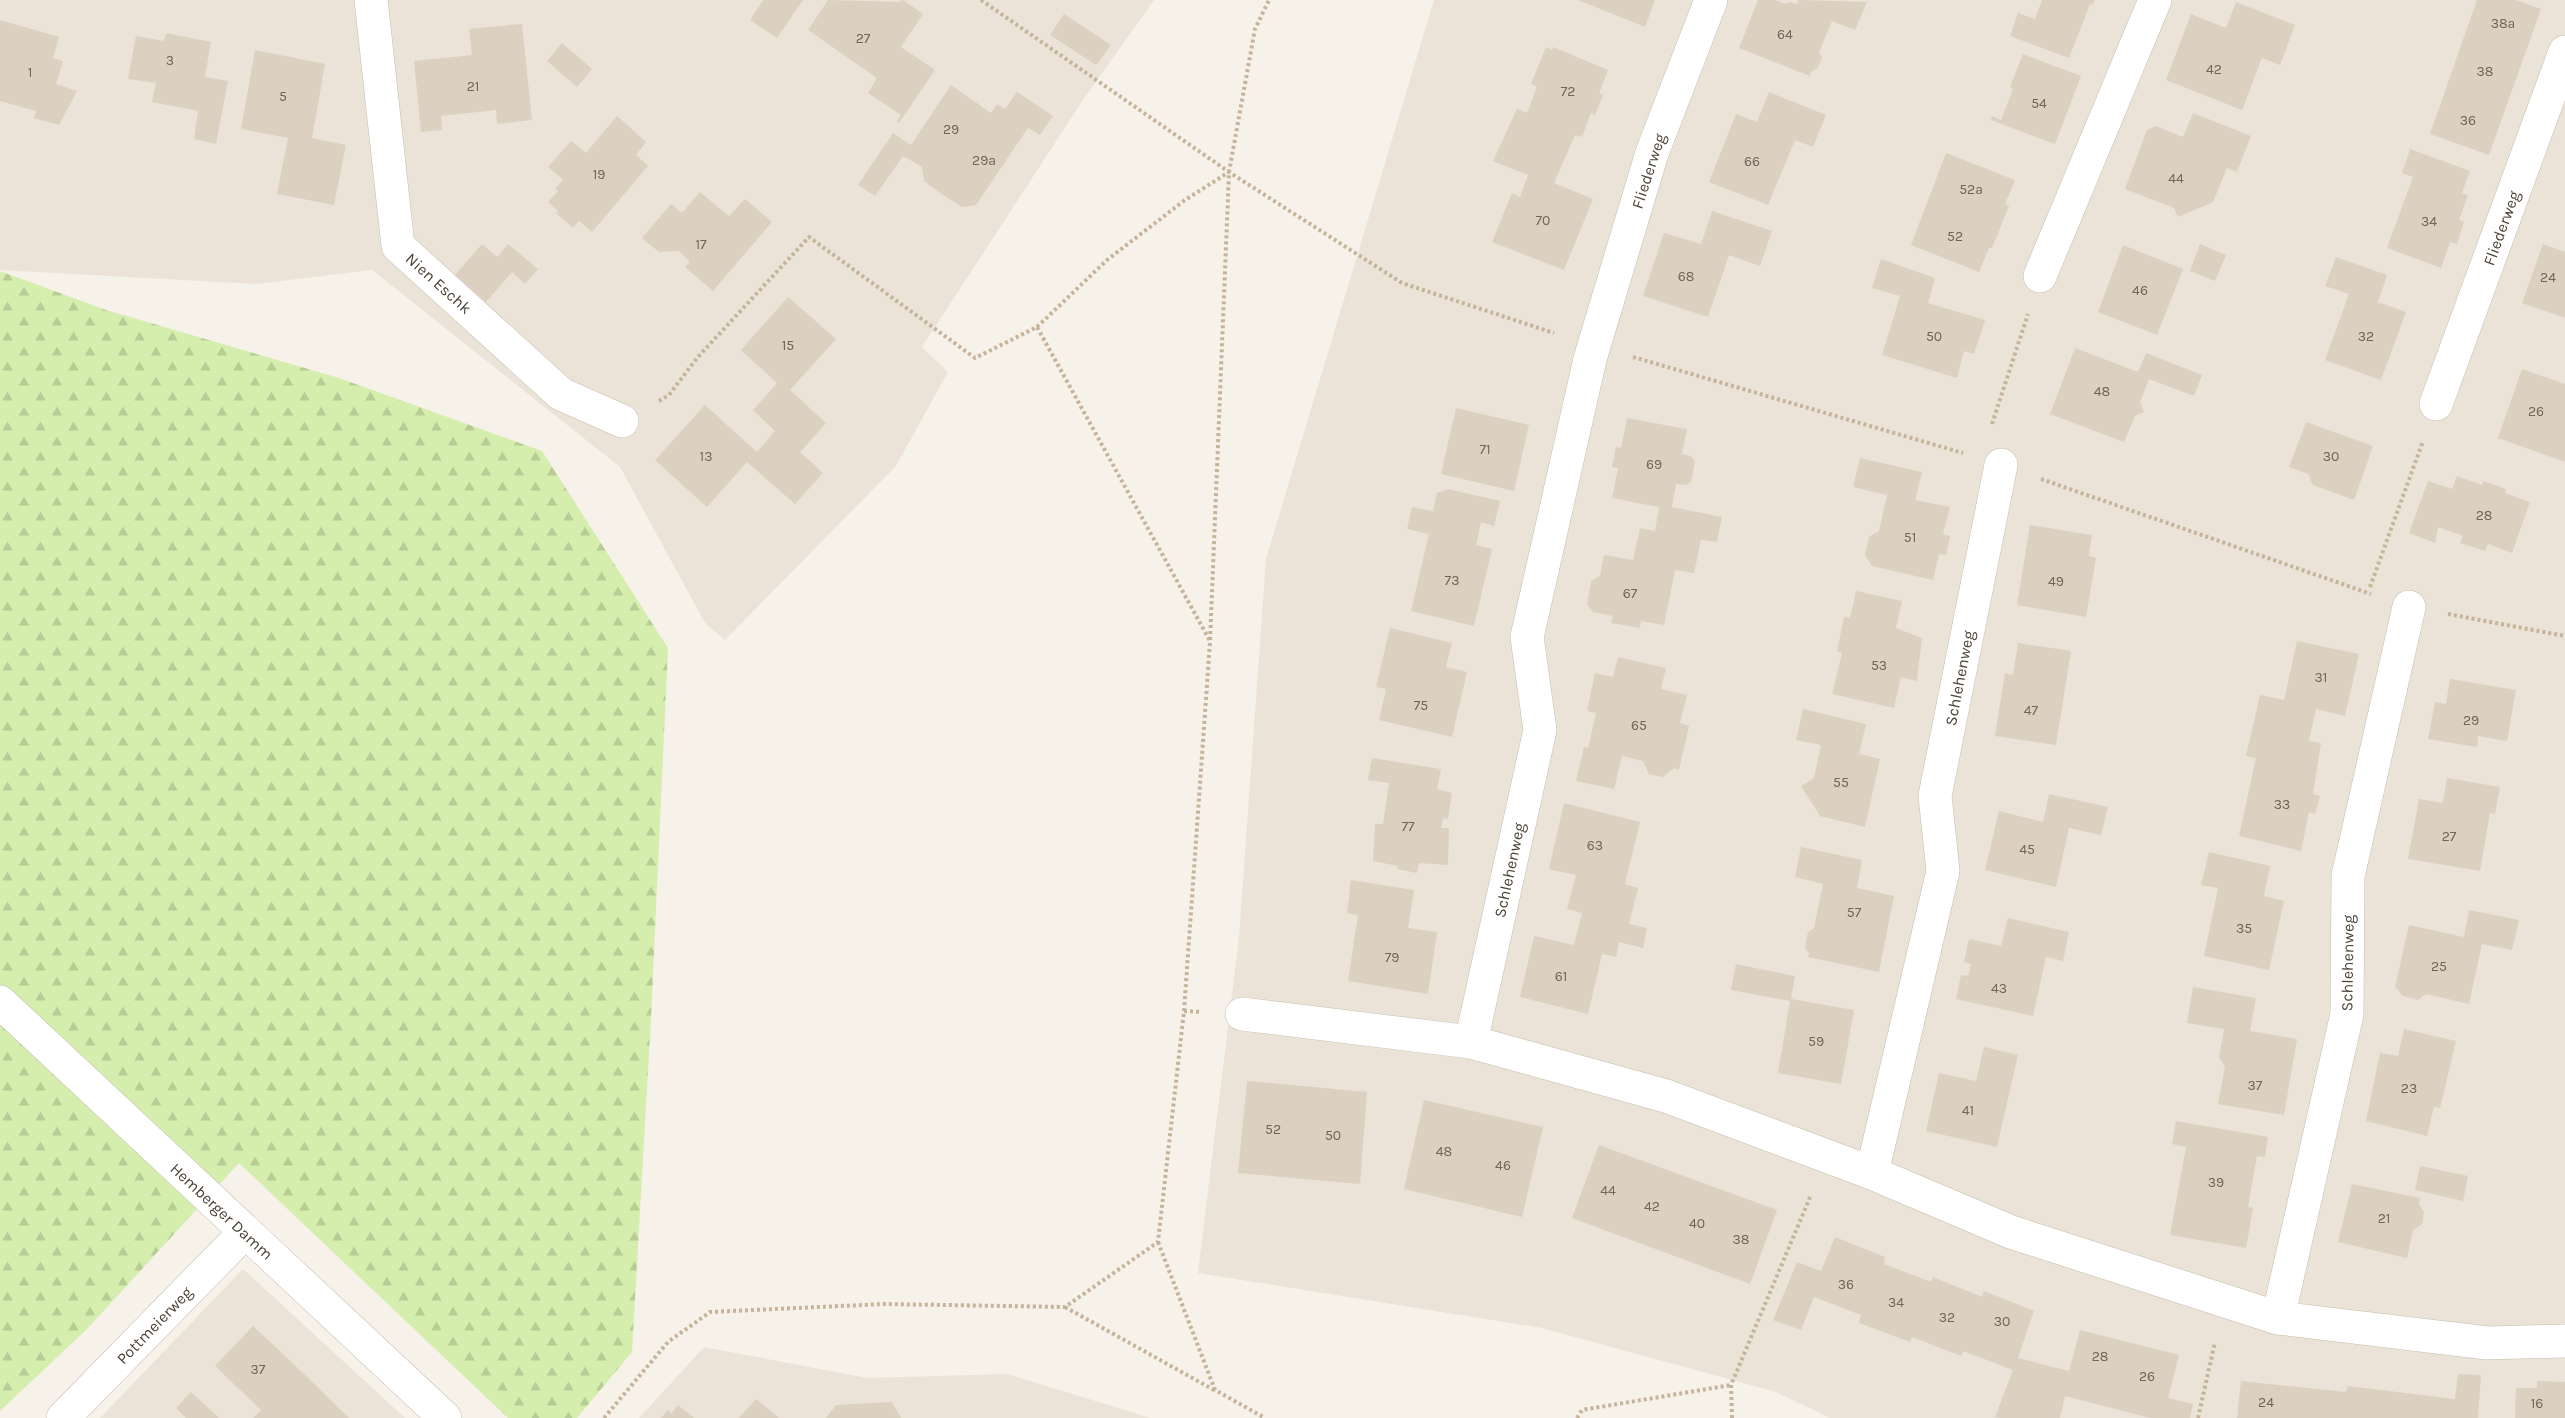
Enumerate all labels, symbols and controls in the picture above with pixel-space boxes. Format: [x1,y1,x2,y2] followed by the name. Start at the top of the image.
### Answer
[2491,15,2515,32] house number: 38a
[1777,26,1793,43] house number: 64
[856,30,871,47] house number: 27
[166,52,174,69] house number: 3
[2206,61,2222,78] house number: 42
[2477,63,2493,80] house number: 38
[28,64,32,81] house number: 1
[467,78,479,95] house number: 21
[1561,83,1575,100] house number: 72
[279,88,287,105] house number: 5
[2031,95,2047,112] house number: 54
[2460,112,2476,129] house number: 36
[943,121,959,138] house number: 29
[1627,131,1670,211] street label: Fliederweg
[972,152,996,169] house number: 29a
[1744,153,1760,170] house number: 66
[593,166,605,183] house number: 19
[2168,170,2184,187] house number: 44
[1959,181,1983,198] house number: 52a
[2479,188,2524,268] street label: Fliederweg
[1536,212,1550,229] house number: 70
[2421,213,2437,230] house number: 34
[1947,228,1963,245] house number: 52
[695,236,707,253] house number: 17
[402,249,475,318] street label: Nien Eschk
[1678,268,1694,285] house number: 68
[2540,269,2556,286] house number: 24
[2132,282,2148,299] house number: 46
[1926,328,1942,345] house number: 50
[2358,328,2374,345] house number: 32
[782,337,794,354] house number: 15
[2094,383,2110,400] house number: 48
[2528,403,2544,420] house number: 26
[1479,441,1491,458] house number: 71
[700,448,712,465] house number: 13
[2323,448,2339,465] house number: 30
[1646,456,1662,473] house number: 69
[2476,507,2492,524] house number: 28
[1904,529,1916,546] house number: 51
[1445,572,1459,589] house number: 73
[2048,573,2064,590] house number: 49
[1623,585,1638,602] house number: 67
[1941,629,1978,727] street label: Schlehenweg
[1871,657,1887,674] house number: 53
[2315,669,2327,686] house number: 31
[1414,697,1428,714] house number: 75
[2024,702,2039,719] house number: 47
[2463,712,2479,729] house number: 29
[1631,717,1647,734] house number: 65
[1833,774,1849,791] house number: 55
[2274,796,2290,813] house number: 33
[1401,818,1415,835] house number: 77
[1490,821,1529,919] street label: Schlehenweg
[2442,828,2457,845] house number: 27
[1587,837,1603,854] house number: 63
[2019,841,2035,858] house number: 45
[1847,904,1862,921] house number: 57
[2337,915,2358,1011] street label: Schlehenweg
[2236,920,2252,937] house number: 35
[1385,949,1399,966] house number: 79
[2431,958,2447,975] house number: 25
[1555,968,1567,985] house number: 61
[1991,980,2007,997] house number: 43
[1808,1033,1824,1050] house number: 59
[2248,1077,2263,1094] house number: 37
[2401,1080,2417,1097] house number: 23
[1962,1102,1974,1119] house number: 41
[1265,1121,1281,1138] house number: 52
[1325,1127,1341,1144] house number: 50
[1436,1143,1452,1160] house number: 48
[1495,1157,1511,1174] house number: 46
[166,1159,277,1264] street label: Hemberger Damm
[2208,1174,2224,1191] house number: 39
[1600,1182,1616,1199] house number: 44
[1644,1198,1660,1215] house number: 42
[2378,1210,2390,1227] house number: 21
[1689,1215,1705,1232] house number: 40
[1733,1231,1749,1248] house number: 38
[1838,1276,1854,1293] house number: 36
[113,1283,196,1368] street label: Pottmeierweg
[1888,1294,1904,1311] house number: 34
[1939,1309,1955,1326] house number: 32
[1994,1313,2010,1330] house number: 30
[2092,1348,2108,1365] house number: 28
[251,1361,266,1378] house number: 37
[2139,1368,2155,1385] house number: 26
[2258,1394,2274,1411] house number: 24
[2531,1395,2543,1412] house number: 16

